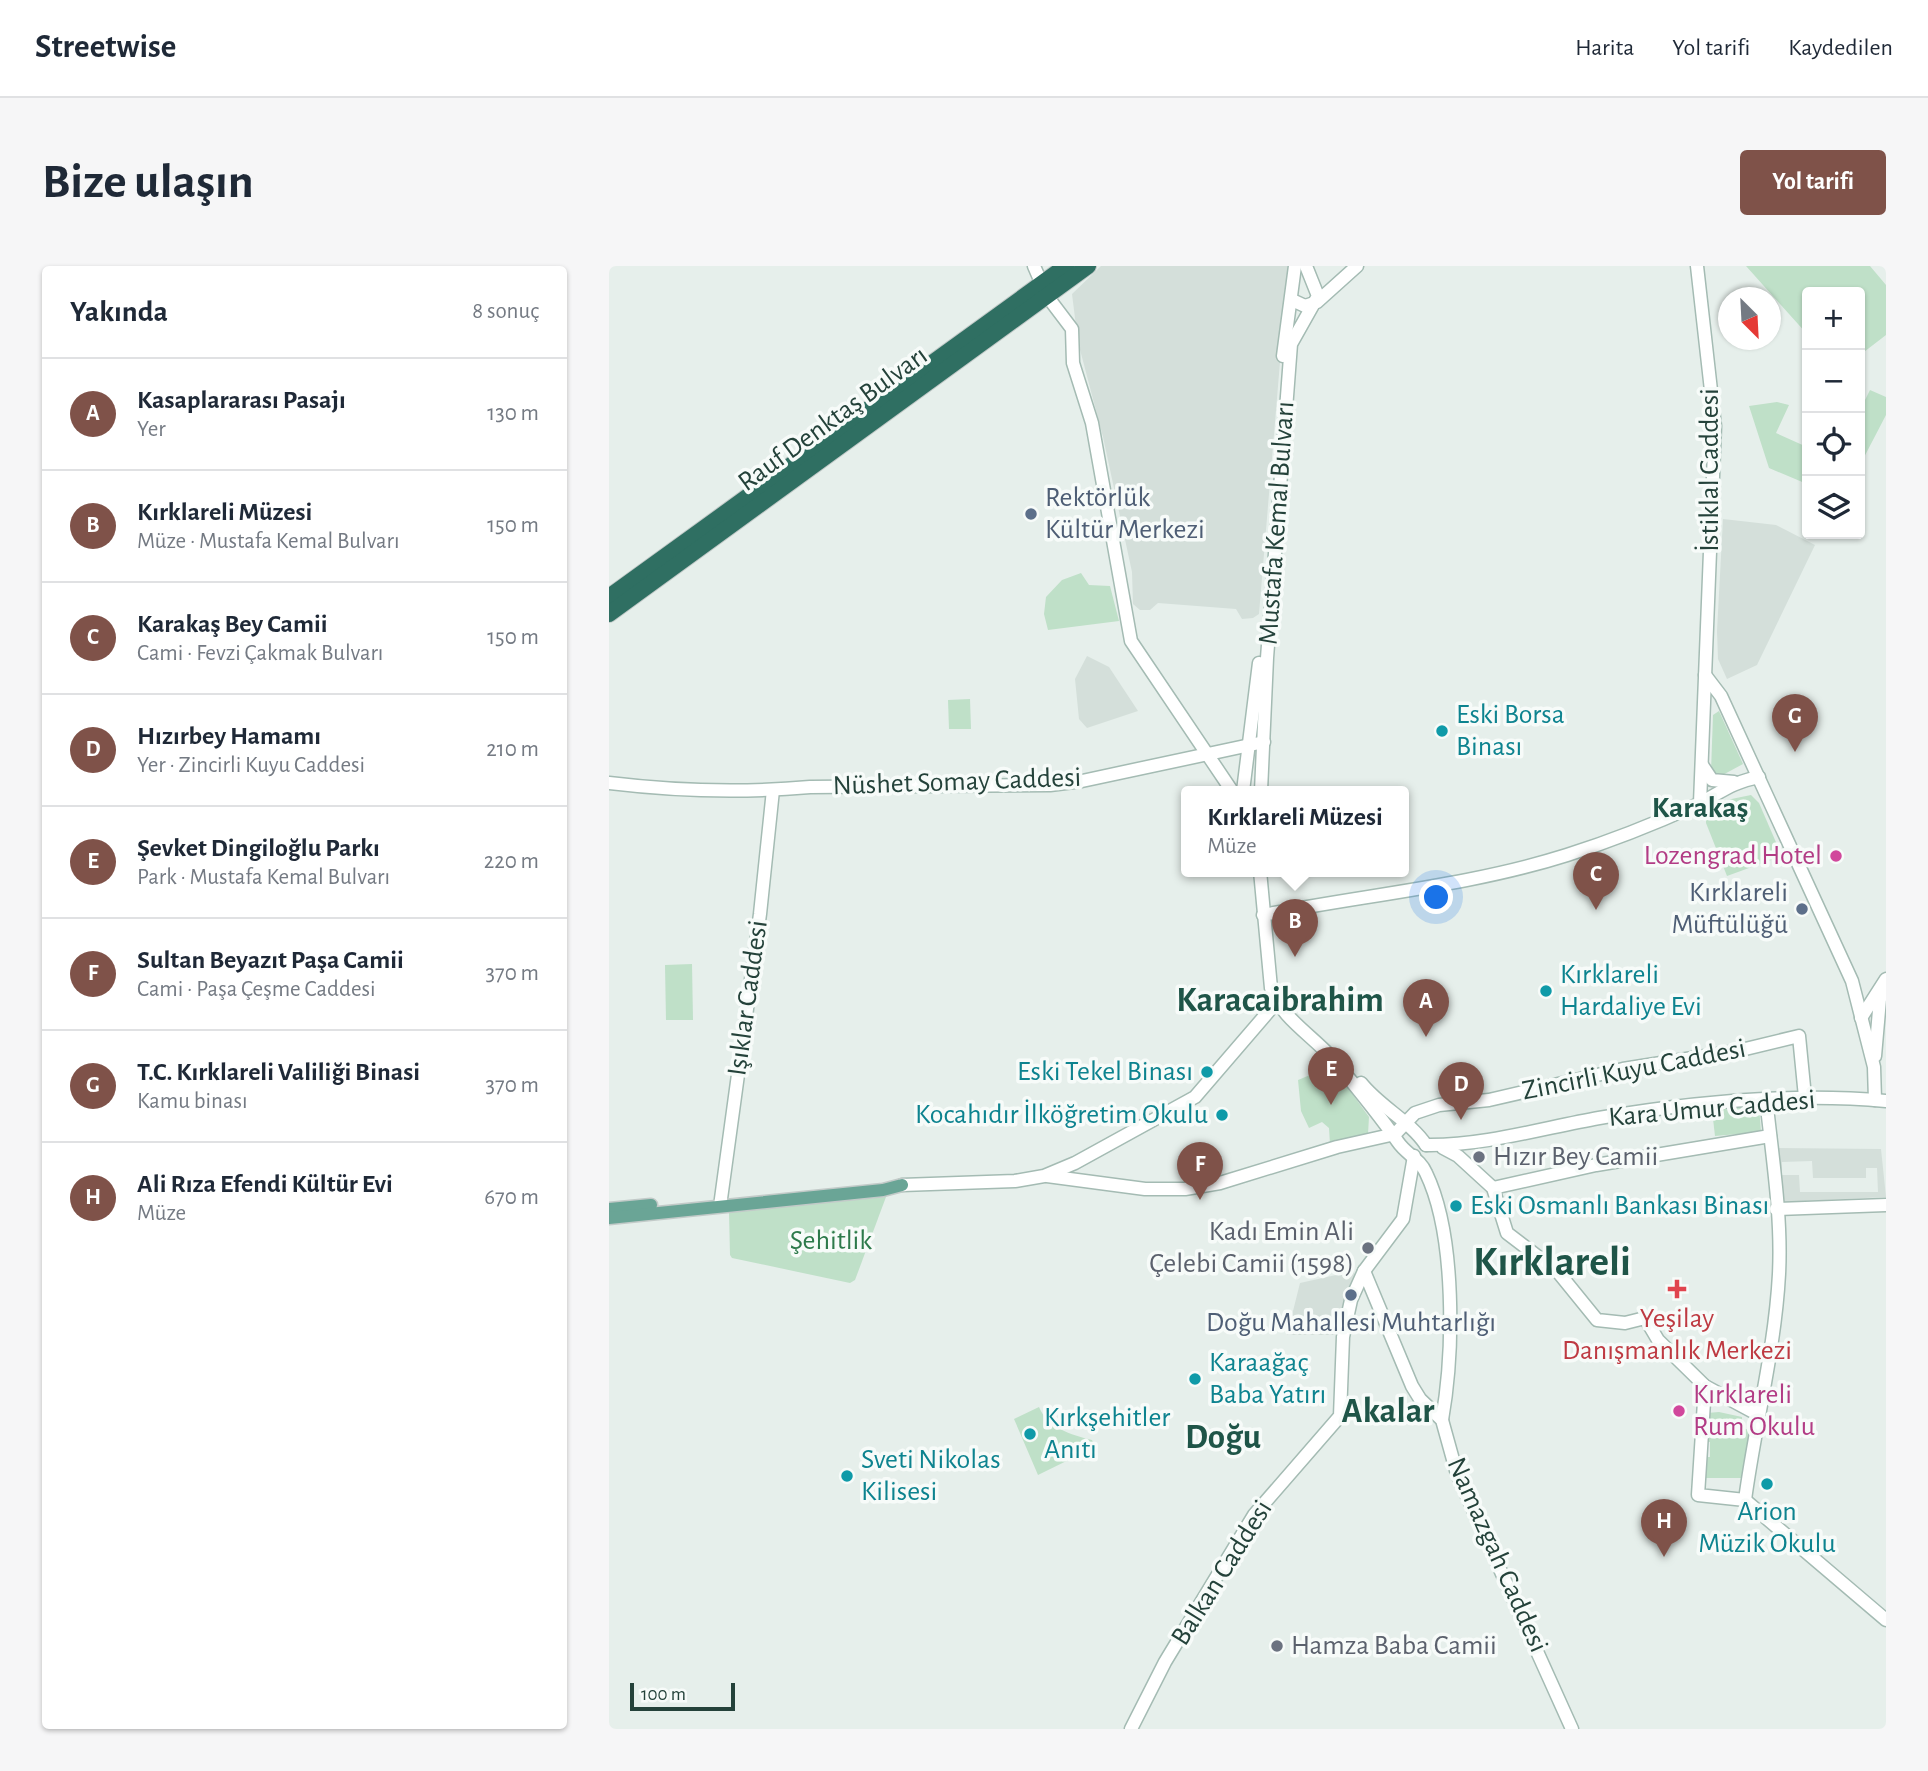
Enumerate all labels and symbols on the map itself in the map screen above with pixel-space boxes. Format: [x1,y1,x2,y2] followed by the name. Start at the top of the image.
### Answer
[1718,287,1781,350] north arrow
[733,341,933,497] street label: Rauf Denktaş Bulvarı
[1694,388,1724,552] street label: İstiklal Caddesi
[1255,400,1299,646] street label: Mustafa Kemal Bulvarı
[1045,484,1205,544] place label: Rektörlük Kültür Merkezi
[1023,506,1039,522] marker: Rektörlük Kültür Merkezi
[1772,694,1818,752] pin: G
[1456,701,1565,761] place label: Eski Borsa Binası
[1434,723,1450,739] marker: Eski Borsa Binası
[832,764,1082,800] street label: Nüshet Somay Caddesi
[1652,793,1748,823] district label: Karakaş
[1644,842,1822,870] place label: Lozengrad Hotel
[1828,848,1844,864] marker: Lozengrad Hotel
[1573,852,1619,910] pin: C
[1671,879,1788,939] place label: Kırklareli Müftülüğü
[1419,880,1453,914] your location
[1272,899,1318,957] pin: B
[1794,901,1810,917] marker: Kırklareli Müftülüğü
[723,919,773,1077] street label: Işıklar Caddesi
[1560,961,1702,1021] place label: Kırklareli Hardaliye Evi
[1403,979,1449,1037] pin: A
[1176,983,1384,1018] district label: Karacaibrahim
[1538,983,1554,999] marker: Kırklareli Hardaliye Evi
[1520,1035,1748,1105] street label: Zincirli Kuyu Caddesi
[1308,1047,1354,1105] pin: E
[1017,1058,1193,1086] place label: Eski Tekel Binası
[1438,1062,1484,1120] pin: D
[1199,1064,1215,1080] marker: Eski Tekel Binası
[1607,1086,1817,1132] street label: Kara Umur Caddesi
[915,1099,1208,1129] place label: Kocahıdır İlköğretim Okulu
[1214,1107,1230,1123] marker: Kocahıdır İlköğretim Okulu
[1177,1142,1223,1200] pin: F
[1493,1143,1658,1171] place label: Hızır Bey Camii
[1471,1149,1487,1165] marker: Hızır Bey Camii
[1470,1192,1769,1220] place label: Eski Osmanlı Bankası Binası
[1448,1198,1464,1214] marker: Eski Osmanlı Bankası Binası
[1149,1218,1354,1278] place label: Kadı Emin Ali Çelebi Camii (1598)
[790,1227,872,1255] park label: Şehitlik
[1360,1240,1376,1256] marker: Kadı Emin Ali Çelebi Camii (1598)
[1473,1241,1631,1283] district label: Kırklareli
[1667,1279,1687,1299] marker: Yeşilay Danışmanlık Merkezi
[1343,1287,1359,1303] marker: Doğu Mahallesi Muhtarlığı
[1562,1305,1792,1365] place label: Yeşilay Danışmanlık Merkezi
[1206,1309,1496,1337] place label: Doğu Mahallesi Muhtarlığı
[1209,1349,1326,1409] place label: Karaağaç Baba Yatırı
[1187,1371,1203,1387] marker: Karaağaç Baba Yatırı
[1693,1381,1815,1441] place label: Kırklareli Rum Okulu
[1342,1394,1434,1429] district label: Akalar
[1671,1403,1687,1419] marker: Kırklareli Rum Okulu
[1044,1404,1170,1464] place label: Kırkşehitler Anıtı
[1185,1420,1261,1455] district label: Doğu
[1022,1426,1038,1442] marker: Kırkşehitler Anıtı
[861,1446,1001,1506] place label: Sveti Nikolas Kilisesi
[1441,1453,1553,1657] street label: Namazgah Caddesi
[839,1468,855,1484] marker: Sveti Nikolas Kilisesi
[1759,1476,1775,1492] marker: Arion Müzik Okulu
[1166,1495,1278,1651] street label: Balkan Caddesi
[1698,1498,1836,1558] place label: Arion Müzik Okulu
[1641,1499,1687,1557] pin: H
[1291,1632,1497,1660] place label: Hamza Baba Camii
[1269,1638,1285,1654] marker: Hamza Baba Camii
[630,1680,735,1712] scale bar

